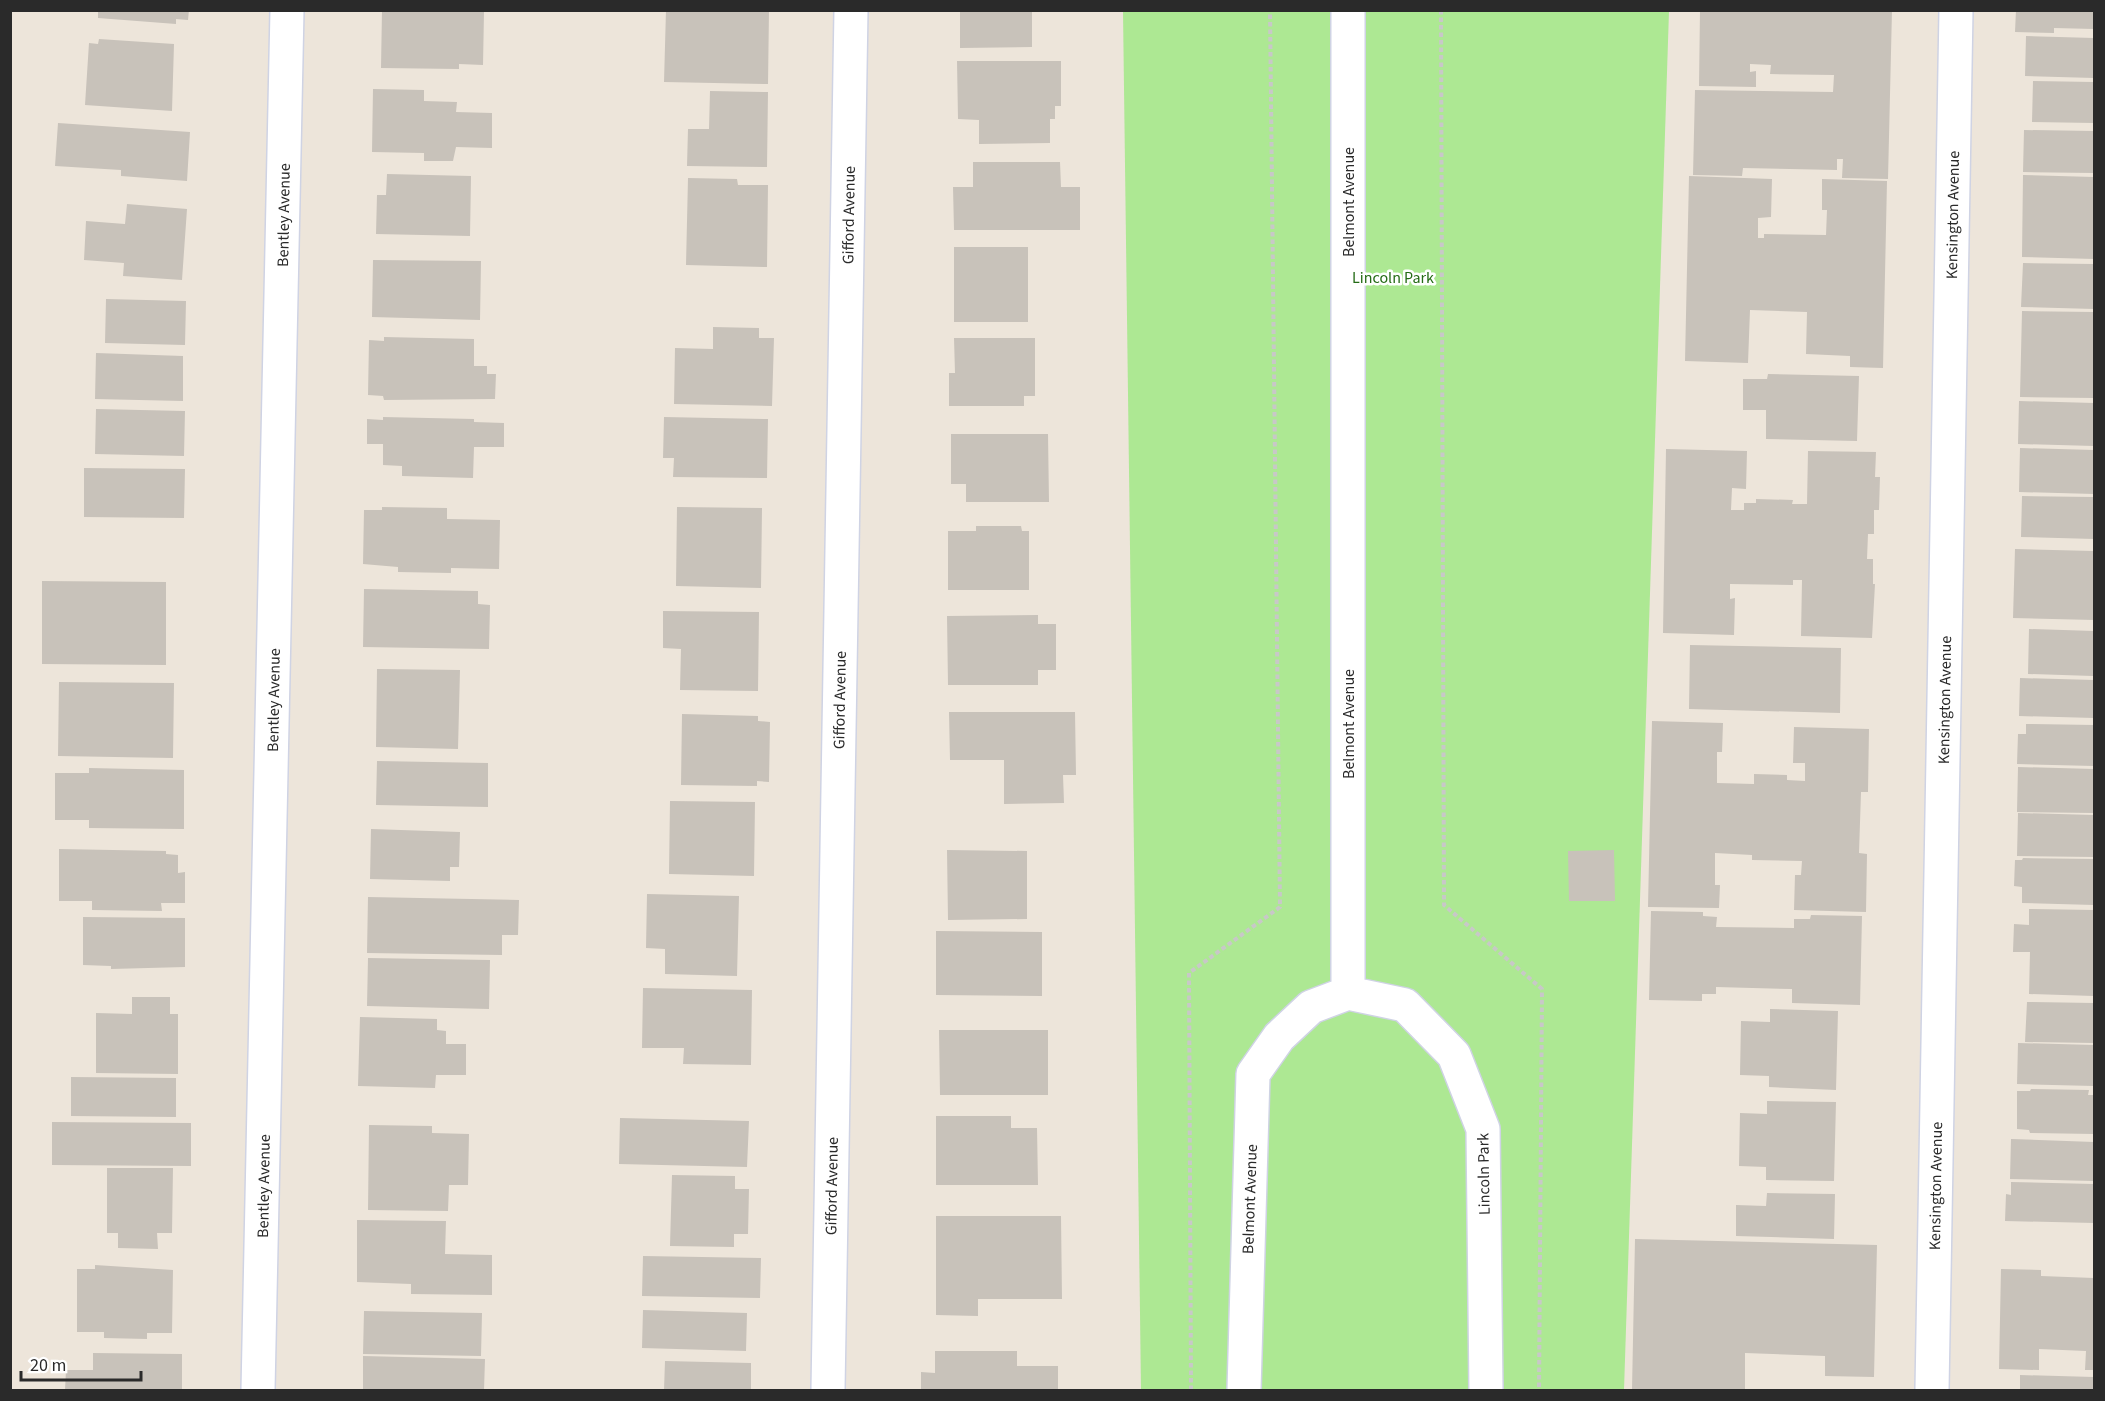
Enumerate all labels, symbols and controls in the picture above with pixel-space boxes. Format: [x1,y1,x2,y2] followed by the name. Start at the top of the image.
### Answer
[1338,147,1360,257] street label: Belmont Avenue
[1941,151,1965,279] street label: Kensington Avenue
[272,163,296,267] street label: Bentley Avenue
[837,166,861,264] street label: Gifford Avenue
[1352,267,1434,289] park label: Lincoln Park
[1933,636,1957,764] street label: Kensington Avenue
[262,648,286,752] street label: Bentley Avenue
[828,651,852,749] street label: Gifford Avenue
[1338,669,1360,779] street label: Belmont Avenue
[1924,1122,1948,1250] street label: Kensington Avenue
[1472,1133,1496,1215] street label: Lincoln Park
[252,1134,276,1238] street label: Bentley Avenue
[820,1137,844,1235] street label: Gifford Avenue
[1237,1144,1263,1254] street label: Belmont Avenue
[21,1344,141,1382] scale bar
[30,1353,66,1378] text: 20 m

